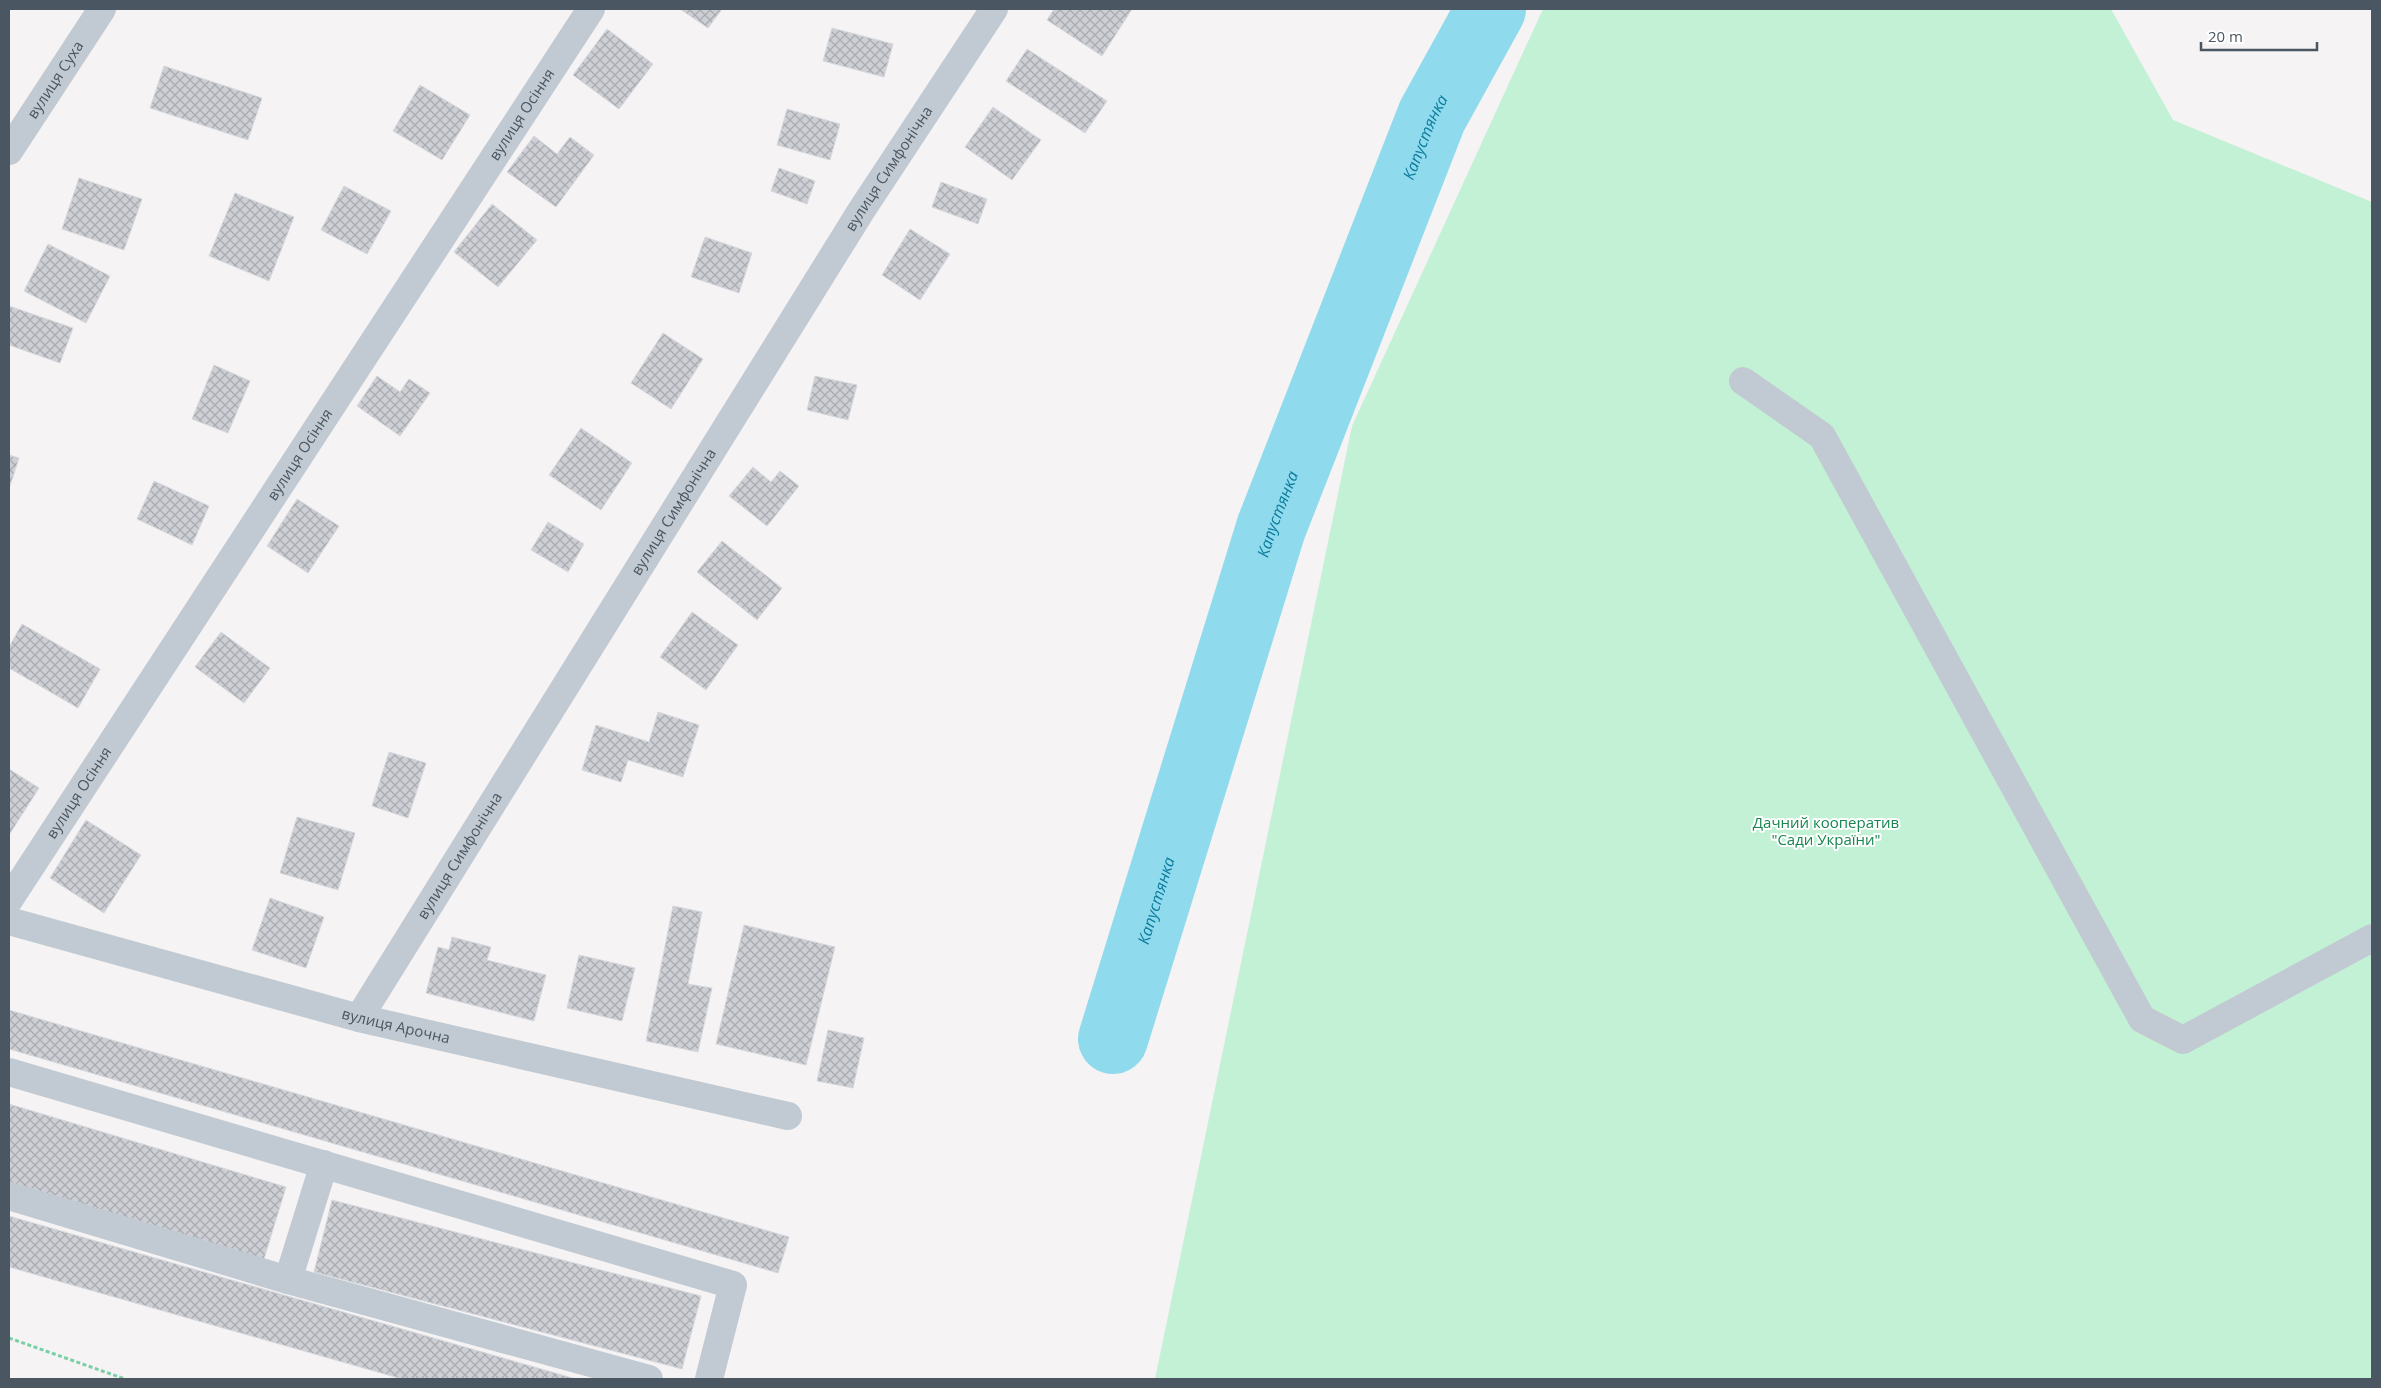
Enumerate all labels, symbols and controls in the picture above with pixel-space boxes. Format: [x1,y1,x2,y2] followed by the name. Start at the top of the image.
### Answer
[2201,20,2317,52] scale bar
[2208,26,2243,46] text: 20 m
[22,37,87,122] street label: вулиця Суха
[484,64,558,164] street label: вулиця Осіння
[1397,91,1453,183] water label: Капустянка
[840,102,936,235] street label: вулиця Симфонічна
[262,404,336,504] street label: вулиця Осіння
[626,444,720,579] street label: вулиця Симфонічна
[1252,468,1303,560] water label: Капустянка
[41,743,115,842] street label: вулиця Осіння
[412,788,506,923] street label: вулиця Симфонічна
[1753,812,1899,849] park label: Дачний кооператив "Сади України"
[1132,854,1180,947] water label: Капустянка
[340,1003,452,1048] street label: вулиця Арочна

